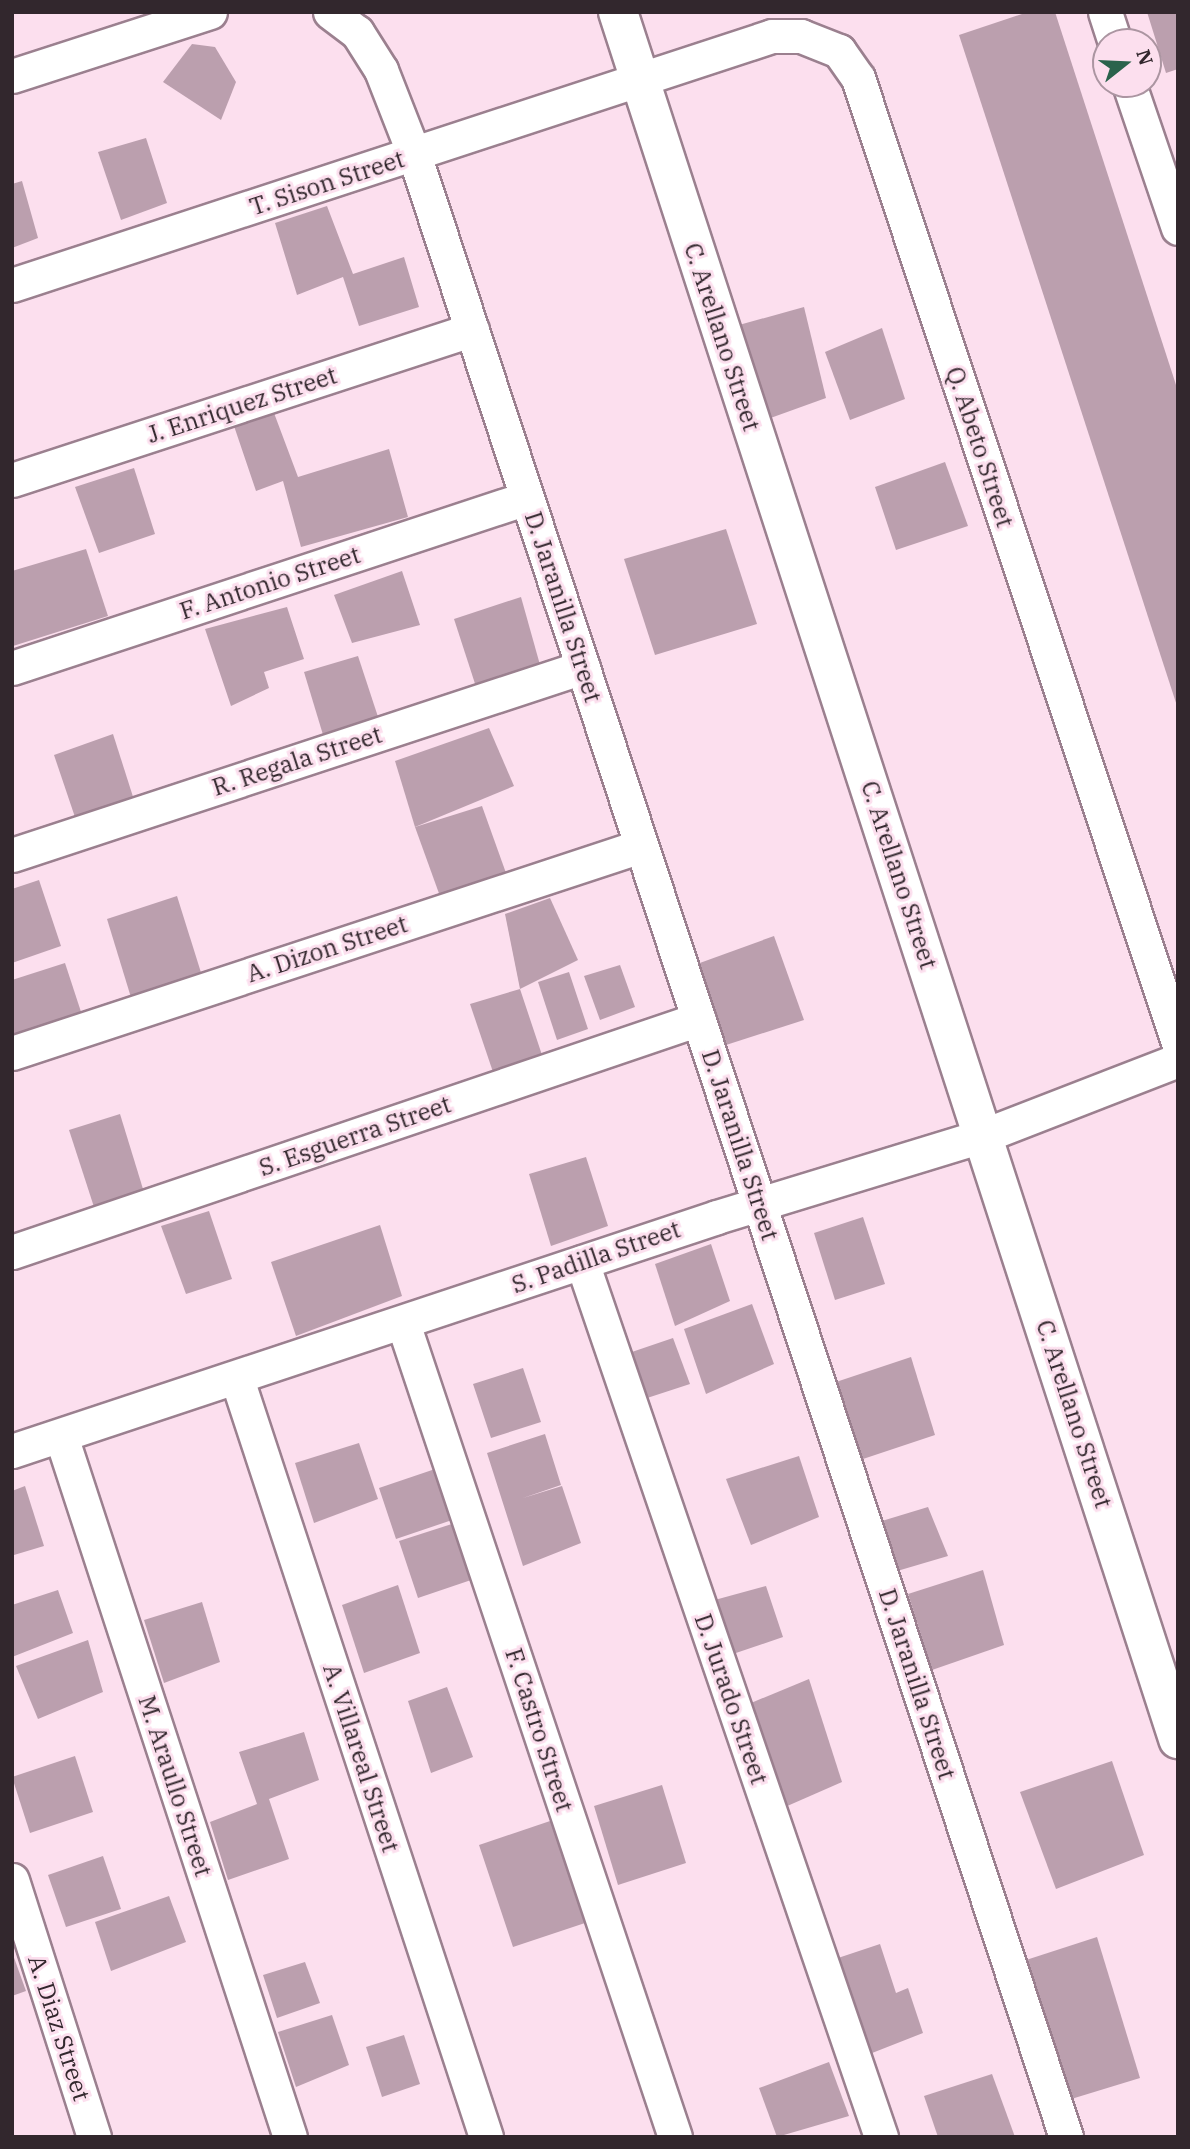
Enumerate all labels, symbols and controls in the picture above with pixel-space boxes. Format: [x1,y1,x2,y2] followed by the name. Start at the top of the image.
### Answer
[1092,28,1162,98] north arrow
[1131,46,1159,68] text: N
[246,144,408,222] street label: T. Sison Street
[678,239,766,435] street label: C. Arellano Street
[143,361,341,449] street label: J. Enriquez Street
[940,363,1020,531] street label: Q. Abeto Street
[519,508,607,706] street label: D. Jaranilla Street
[176,540,364,626] street label: F. Antonio Street
[209,720,385,802] street label: R. Regala Street
[855,777,943,973] street label: C. Arellano Street
[243,909,411,989] street label: A. Dizon Street
[696,1046,784,1244] street label: D. Jaranilla Street
[255,1090,455,1182] street label: S. Esguerra Street
[508,1215,684,1299] street label: S. Padilla Street
[1030,1316,1118,1512] street label: C. Arellano Street
[873,1585,961,1783] street label: D. Jaranilla Street
[688,1610,774,1788] street label: D. Jurado Street
[499,1645,579,1815] street label: F. Castro Street
[317,1660,405,1856] street label: A. Villareal Street
[132,1692,218,1880] street label: M. Araullo Street
[22,1951,96,2105] street label: A. Diaz Street

